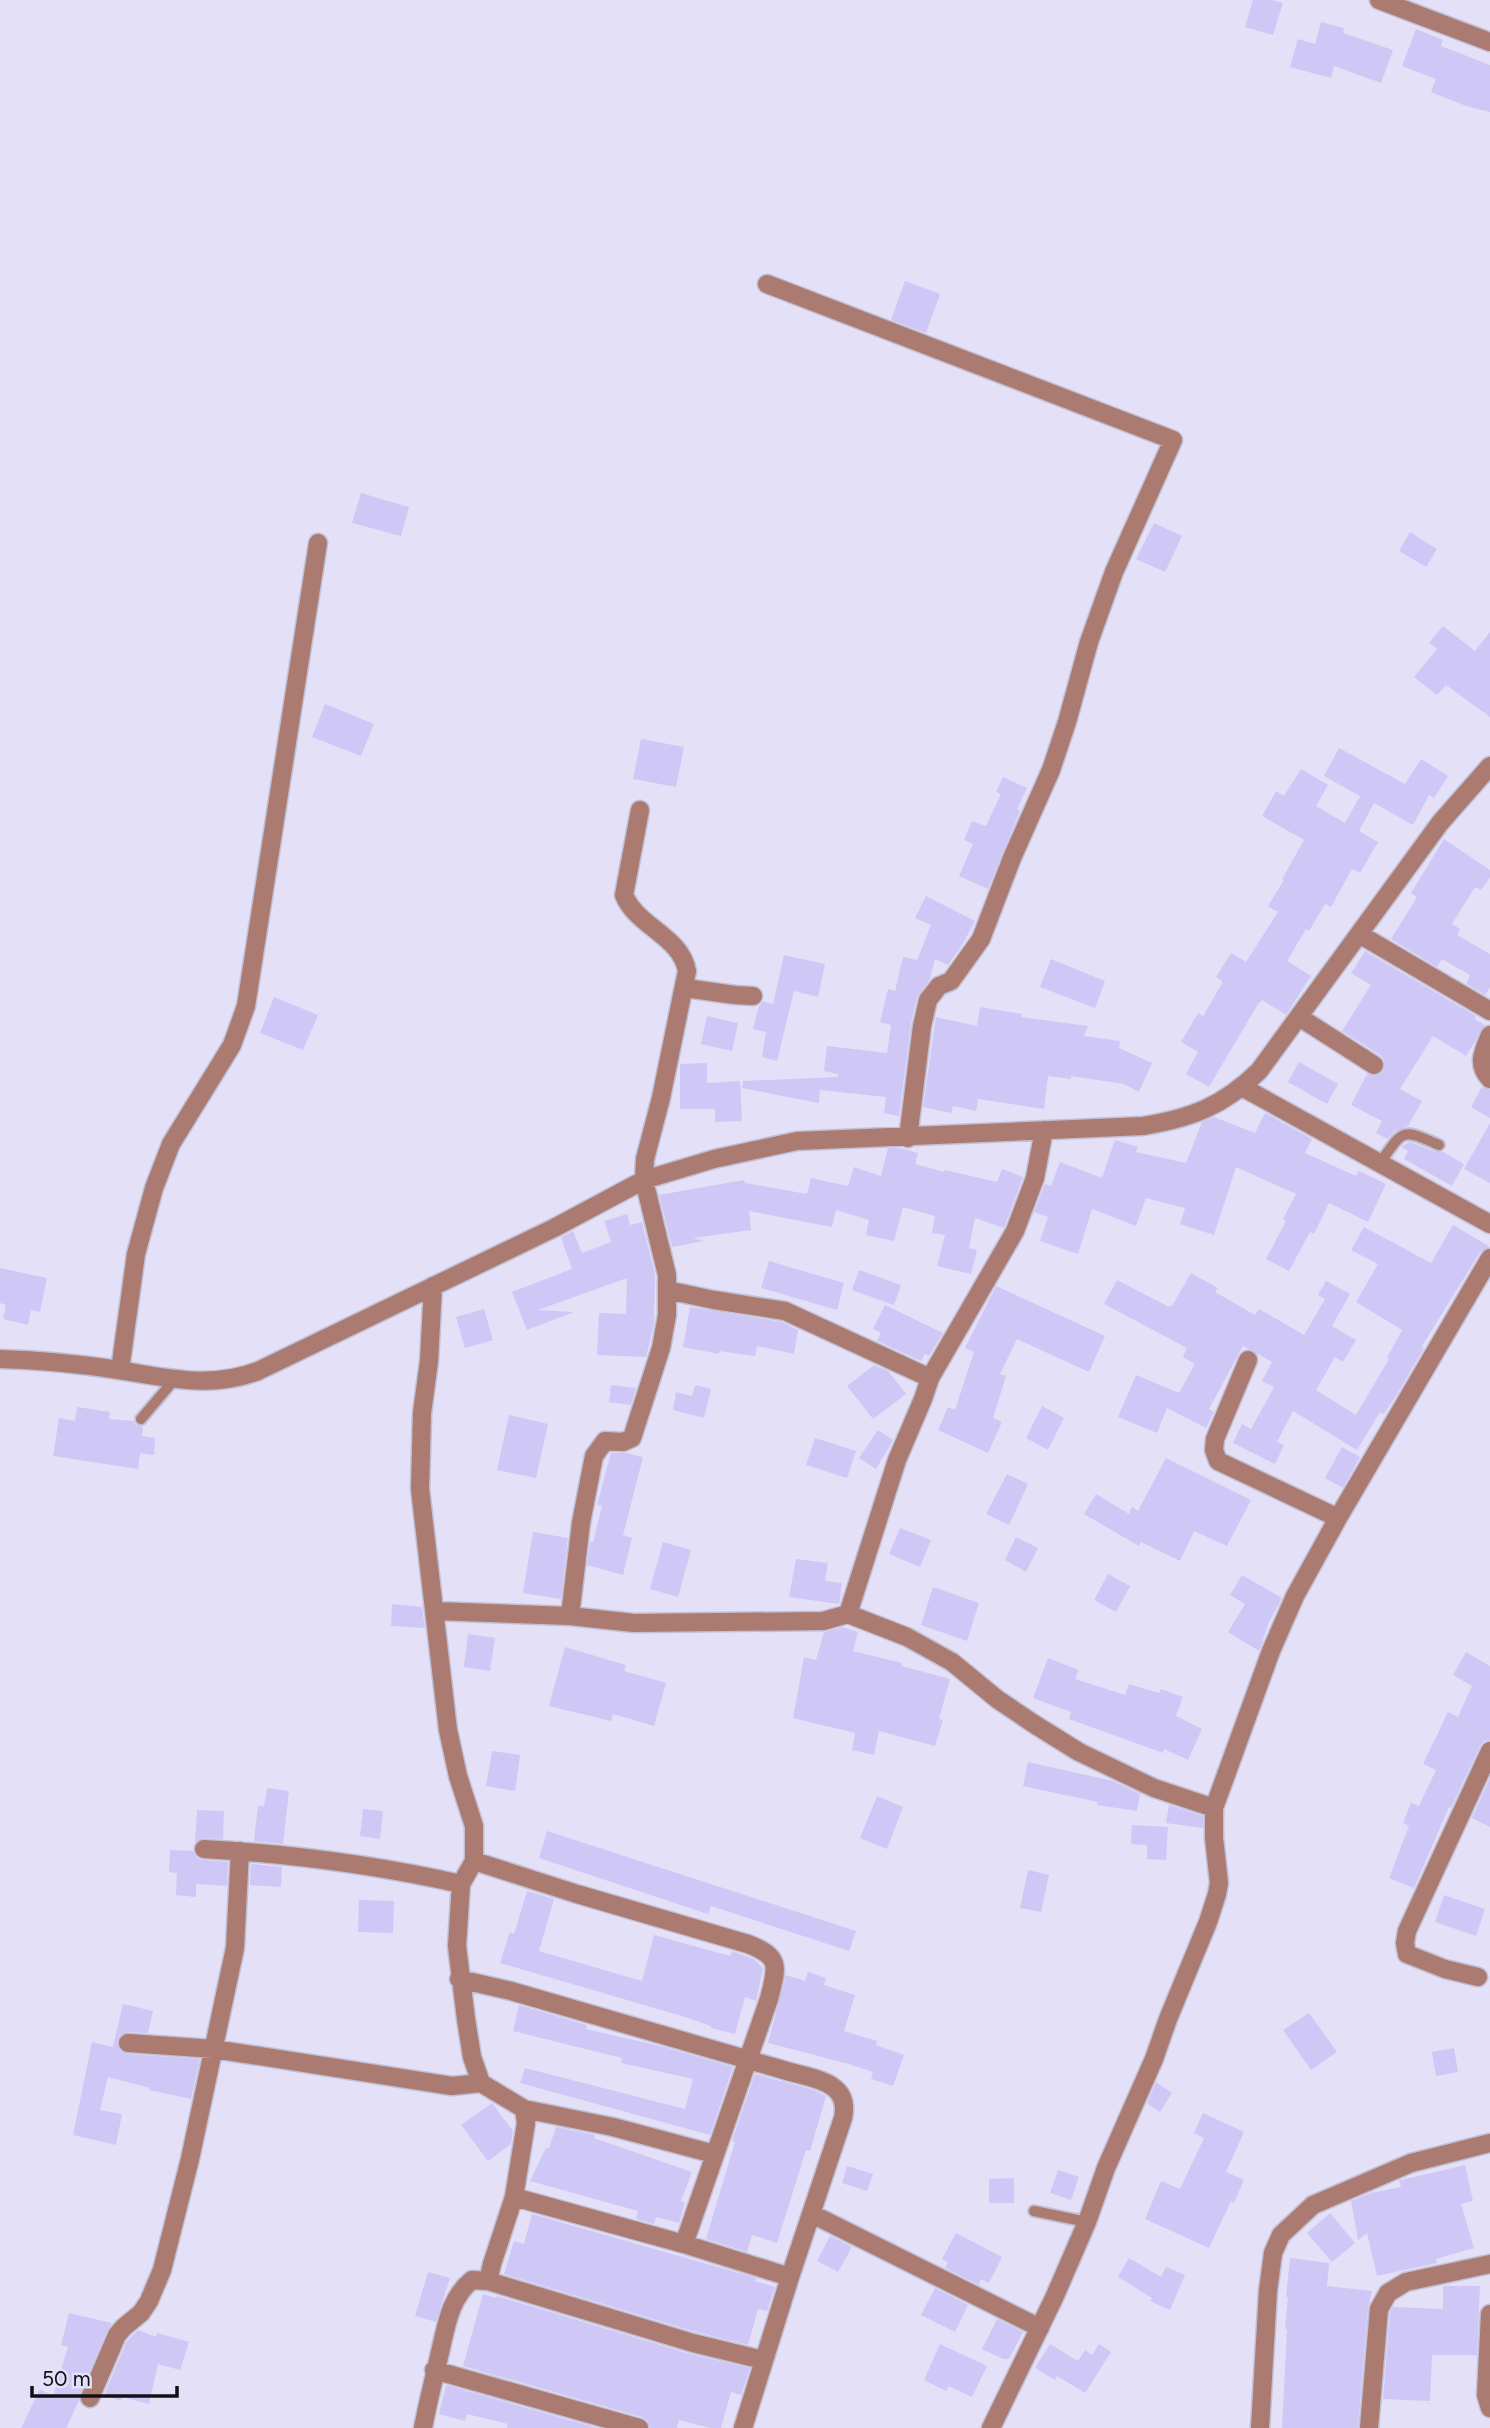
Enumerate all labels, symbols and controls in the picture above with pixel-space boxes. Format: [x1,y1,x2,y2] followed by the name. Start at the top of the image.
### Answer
[32,2354,177,2398] scale bar
[42,2366,91,2391] text: 50 m

